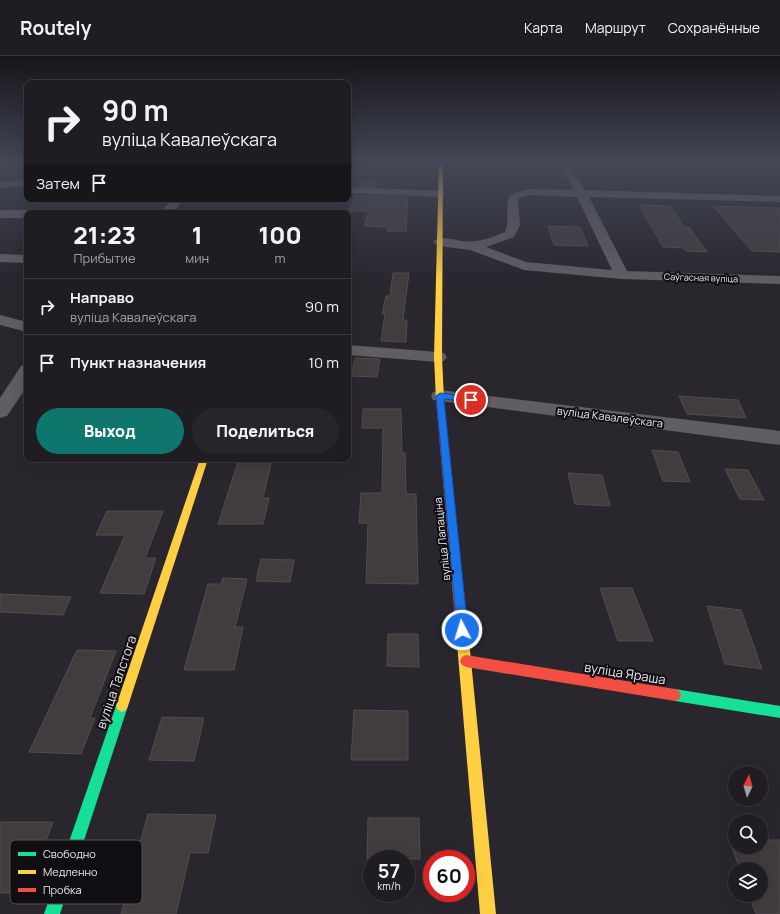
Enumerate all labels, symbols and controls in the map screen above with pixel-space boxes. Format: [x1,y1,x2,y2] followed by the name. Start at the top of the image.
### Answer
[20,15,91,41] text: Routely
[524,18,563,37] text: Карта
[585,18,646,37] text: Маршрут
[668,18,760,37] text: Сохранённые
[102,91,169,129] text: 90 m
[36,96,88,148] icon: right
[102,127,277,151] text: вуліца Кавалеўскага
[88,172,110,194] icon: arrive
[36,173,80,194] text: Затем
[73,218,136,251] text: 21:23
[192,218,203,251] text: 1
[258,218,302,251] text: 100
[74,249,136,267] text: Прибытие
[185,249,209,267] text: мин
[275,249,286,267] text: m
[664,270,738,285] street label: Саўгасная вуліца
[70,287,134,308] text: Направо
[36,296,58,318] icon: right
[305,296,339,317] text: 90 m
[70,308,196,326] text: вуліца Кавалеўскага
[36,352,58,374] icon: arrive
[70,352,206,373] text: Пункт назначения
[308,352,339,373] text: 10 m
[454,383,488,417] pin
[460,389,482,411] icon: arrive
[556,403,664,430] street label: вуліца Кавалеўскага
[36,408,184,454] button: Выход
[192,408,339,454] button: Поделиться
[430,497,453,581] street label: вуліца Лапаціна
[441,609,483,651] position arrow
[92,633,140,731] street label: вуліца Талстога
[583,658,667,688] street label: вуліца Яраша
[728,766,768,806] north arrow
[728,766,768,902] map controls
[728,814,768,854] button: search
[10,840,142,904] legend
[43,846,96,861] text: Свободно
[423,850,475,902] speed limit sign: 60
[378,857,400,884] text: 57
[728,862,768,902] button: layers
[43,864,98,879] text: Медленно
[377,879,401,893] text: km/h
[43,882,82,897] text: Пробка

